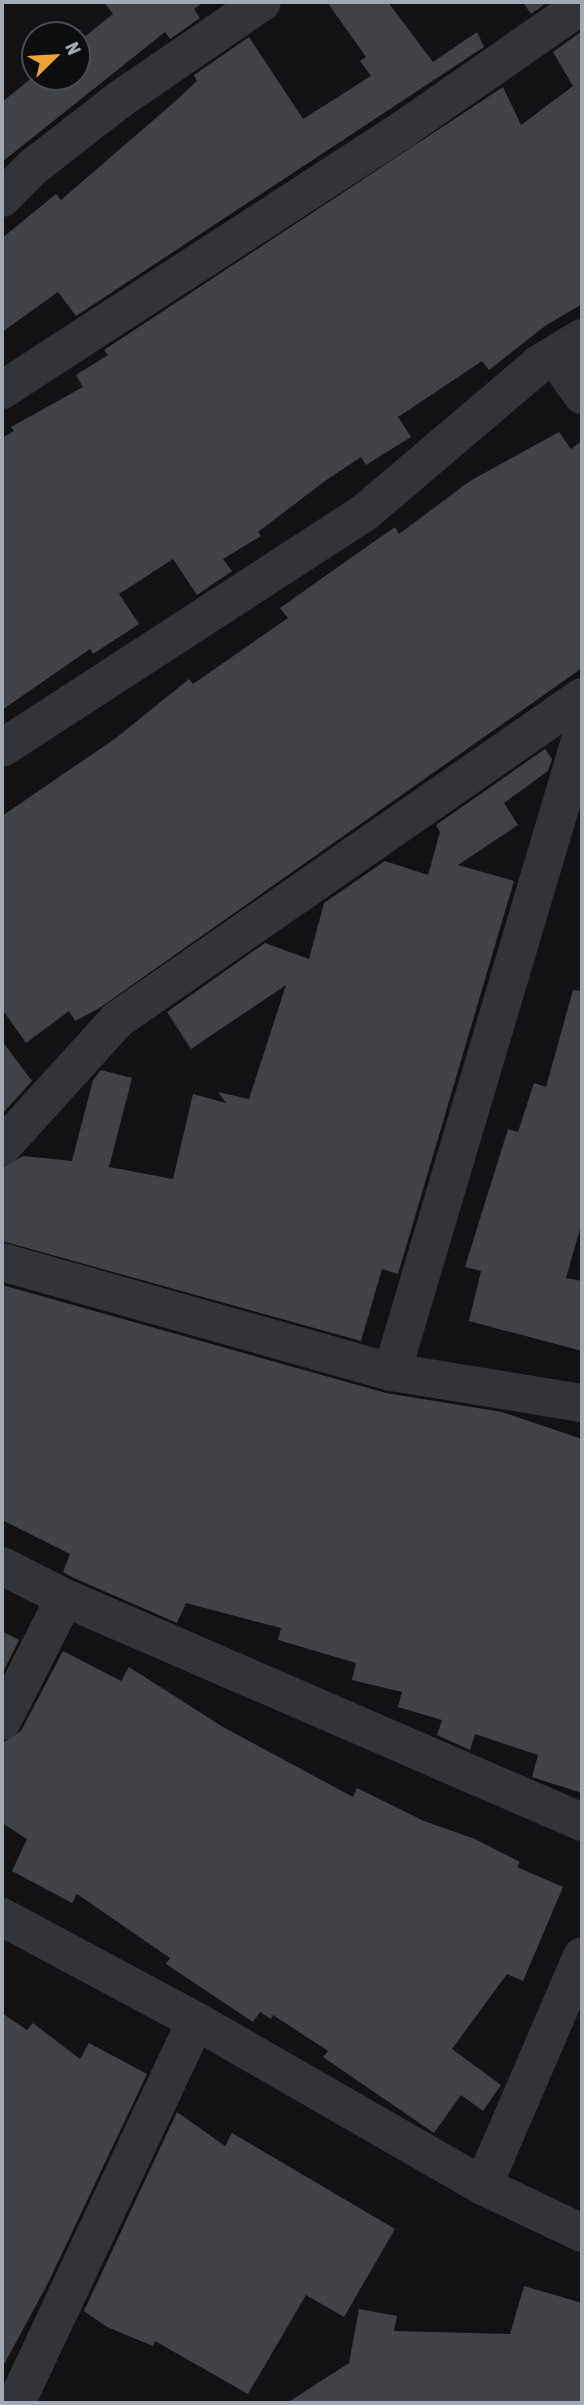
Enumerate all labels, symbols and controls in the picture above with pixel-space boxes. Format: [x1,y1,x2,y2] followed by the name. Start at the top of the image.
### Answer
[21,21,91,91] north arrow
[61,39,86,58] text: N

